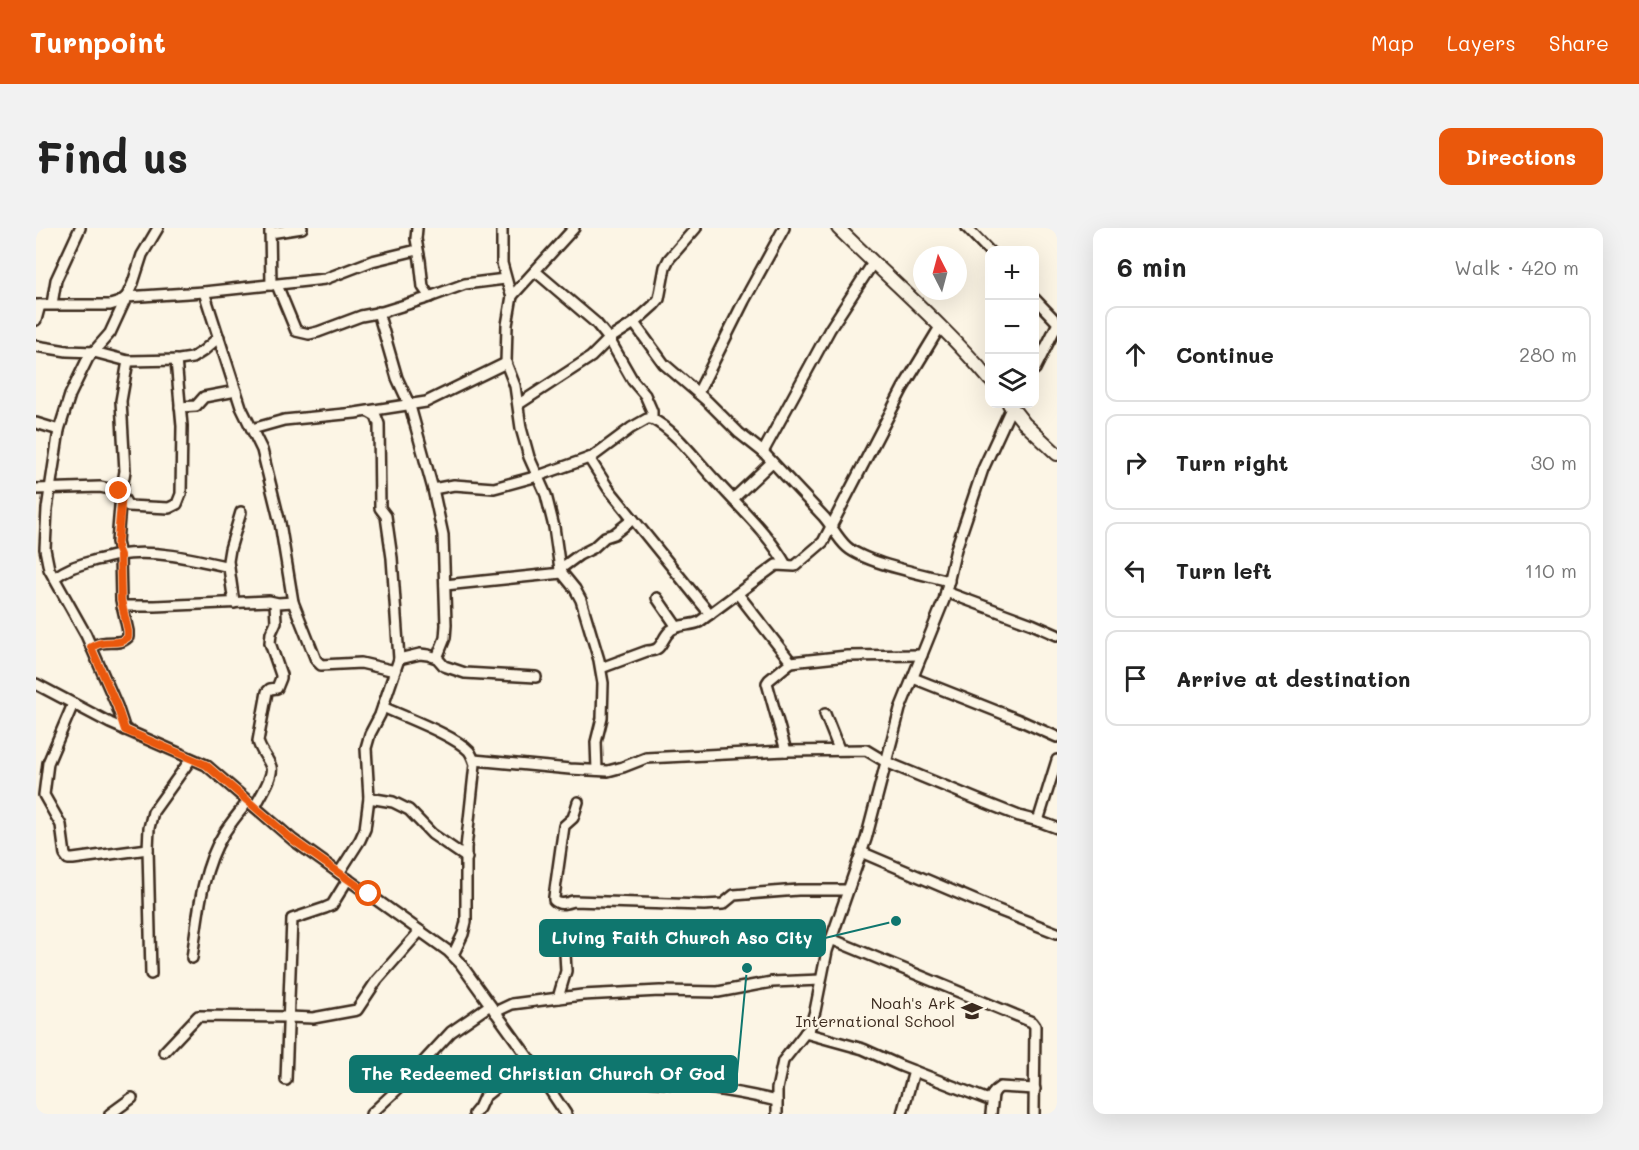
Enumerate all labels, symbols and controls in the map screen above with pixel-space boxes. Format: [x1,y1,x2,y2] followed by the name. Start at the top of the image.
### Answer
[30,24,166,60] text: Turnpoint
[1371,29,1414,56] text: Map
[1447,29,1516,56] text: Layers
[1549,29,1609,56] text: Share
[1439,128,1603,185] button: Directions
[36,129,188,184] text: Find us
[913,246,967,300] north arrow
[985,246,1039,408] map controls
[985,246,1039,300] button: +
[1117,250,1186,284] text: 6 min
[1454,254,1579,280] text: Walk · 420 m
[985,300,1039,354] button: −
[1119,338,1152,371] icon: ahead
[1176,340,1274,369] text: Continue
[1519,341,1577,367] text: 280 m
[985,354,1039,408] button: layers
[1119,446,1152,479] icon: right
[1176,448,1288,477] text: Turn right
[1531,449,1577,475] text: 30 m
[105,477,131,503] route end
[1119,554,1152,587] icon: left
[1176,556,1272,585] text: Turn left
[1524,557,1577,583] text: 110 m
[1119,662,1152,695] icon: arrive
[1176,664,1411,693] text: Arrive at destination
[355,880,381,906] route start
[540,920,825,956] callout: Living Faith Church Aso City
[552,925,813,949] text: Living Faith Church Aso City
[795,992,955,1031] place label: Noah's Ark International School
[960,999,984,1023] school or university icon: Noah's Ark International School
[350,1056,737,1092] callout: The Redeemed Christian Church Of God
[361,1061,725,1085] text: The Redeemed Christian Church Of God

